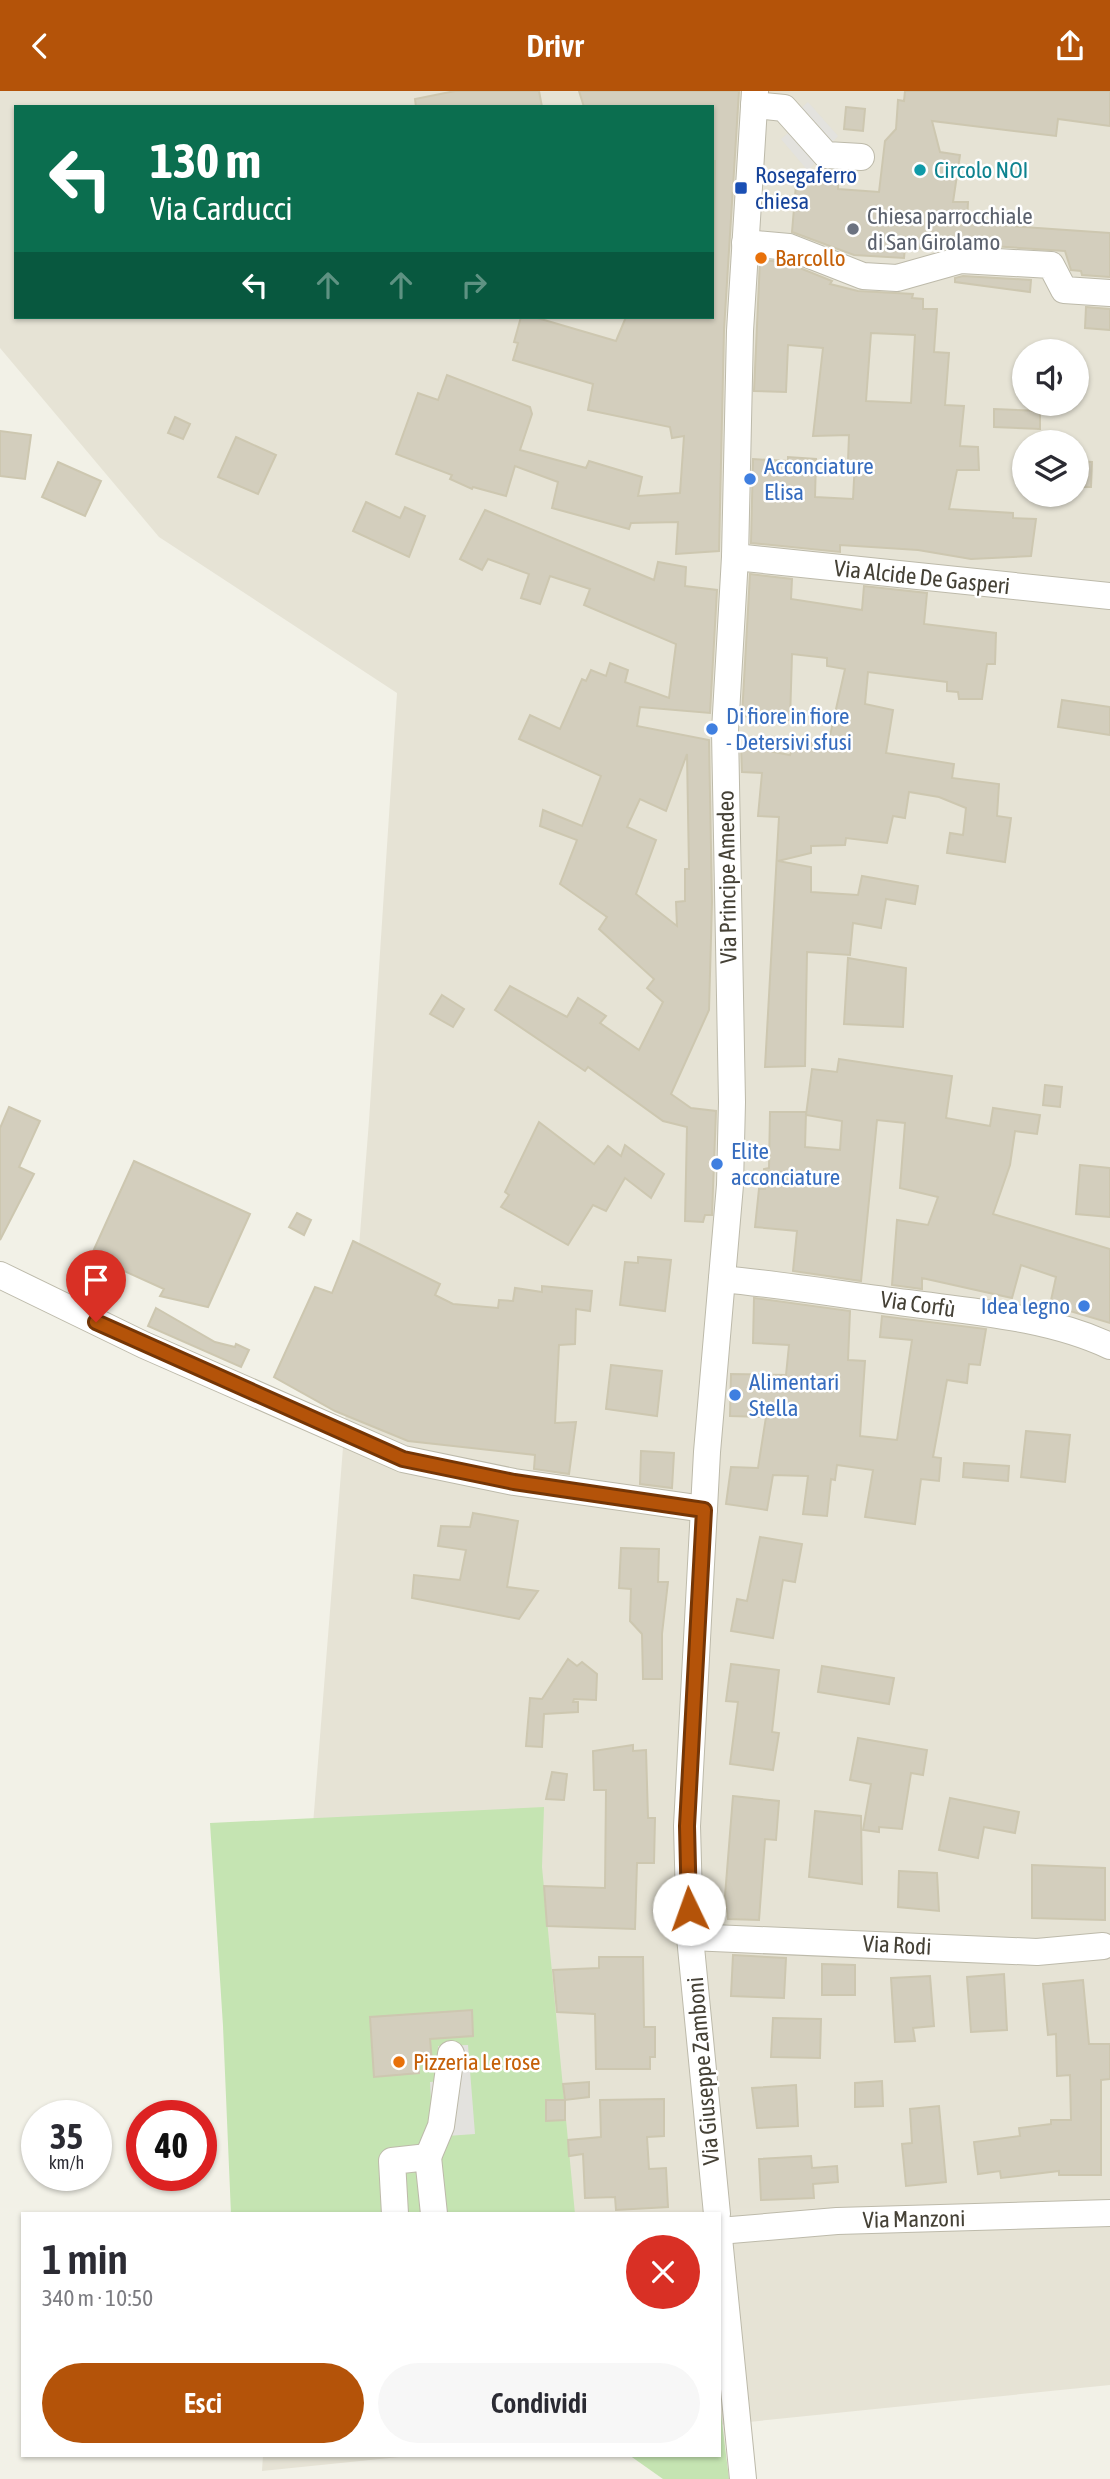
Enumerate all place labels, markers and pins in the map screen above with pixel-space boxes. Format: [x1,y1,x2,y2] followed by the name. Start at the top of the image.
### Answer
[934,157,1028,183] place label: Circolo NOI
[755,162,857,214] place label: Rosegaferro chiesa
[912,162,928,178] marker: Circolo NOI
[733,180,749,196] marker: Rosegaferro chiesa
[867,203,1033,255] place label: Chiesa parrocchiale di San Girolamo
[845,221,861,237] marker: Chiesa parrocchiale di San Girolamo
[775,245,845,271] place label: Barcollo
[753,250,769,266] marker: Barcollo
[764,453,874,505] place label: Acconciature Elisa
[742,471,758,487] marker: Acconciature Elisa
[726,703,852,755] place label: Di fiore in fiore - Detersivi sfusi
[704,721,720,737] marker: Di fiore in fiore - Detersivi sfusi
[731,1138,840,1190] place label: Elite acconciature
[709,1156,725,1172] marker: Elite acconciature
[66,1250,126,1322] pin
[981,1293,1070,1319] place label: Idea legno
[1076,1298,1092,1314] marker: Idea legno
[749,1369,839,1421] place label: Alimentari Stella
[727,1387,743,1403] marker: Alimentari Stella
[413,2049,540,2075] place label: Pizzeria Le rose
[391,2054,407,2070] marker: Pizzeria Le rose

